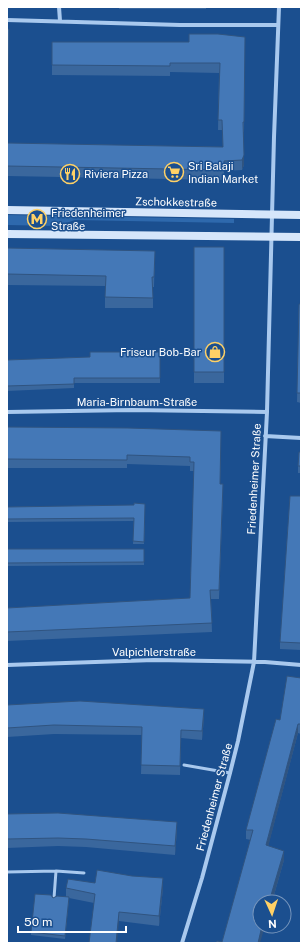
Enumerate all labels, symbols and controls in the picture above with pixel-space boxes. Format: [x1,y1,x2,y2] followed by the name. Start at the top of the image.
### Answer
[188,160,258,185] place label: Sri Balaji Indian Market
[163,161,185,183] supermarket icon: Sri Balaji Indian Market
[59,163,81,185] restaurant icon: Riviera Pizza
[84,168,148,180] place label: Riviera Pizza
[135,195,217,209] street label: Zschokkestraße
[51,207,125,232] place label: Friedenheimer Straße
[26,208,48,230] metro station icon: Friedenheimer Straße
[204,341,226,363] shop icon: Friseur Bob-Bar
[120,346,201,358] place label: Friseur Bob-Bar
[77,396,197,408] street label: Maria-Birnbaum-Straße
[245,423,263,535] street label: Friedenheimer Straße
[112,646,196,658] street label: Valpichlerstraße
[194,742,234,852] street label: Friedenheimer Straße
[252,894,292,934] north arrow
[18,908,126,934] scale bar
[24,915,52,929] text: 50 m
[268,918,277,930] text: N

